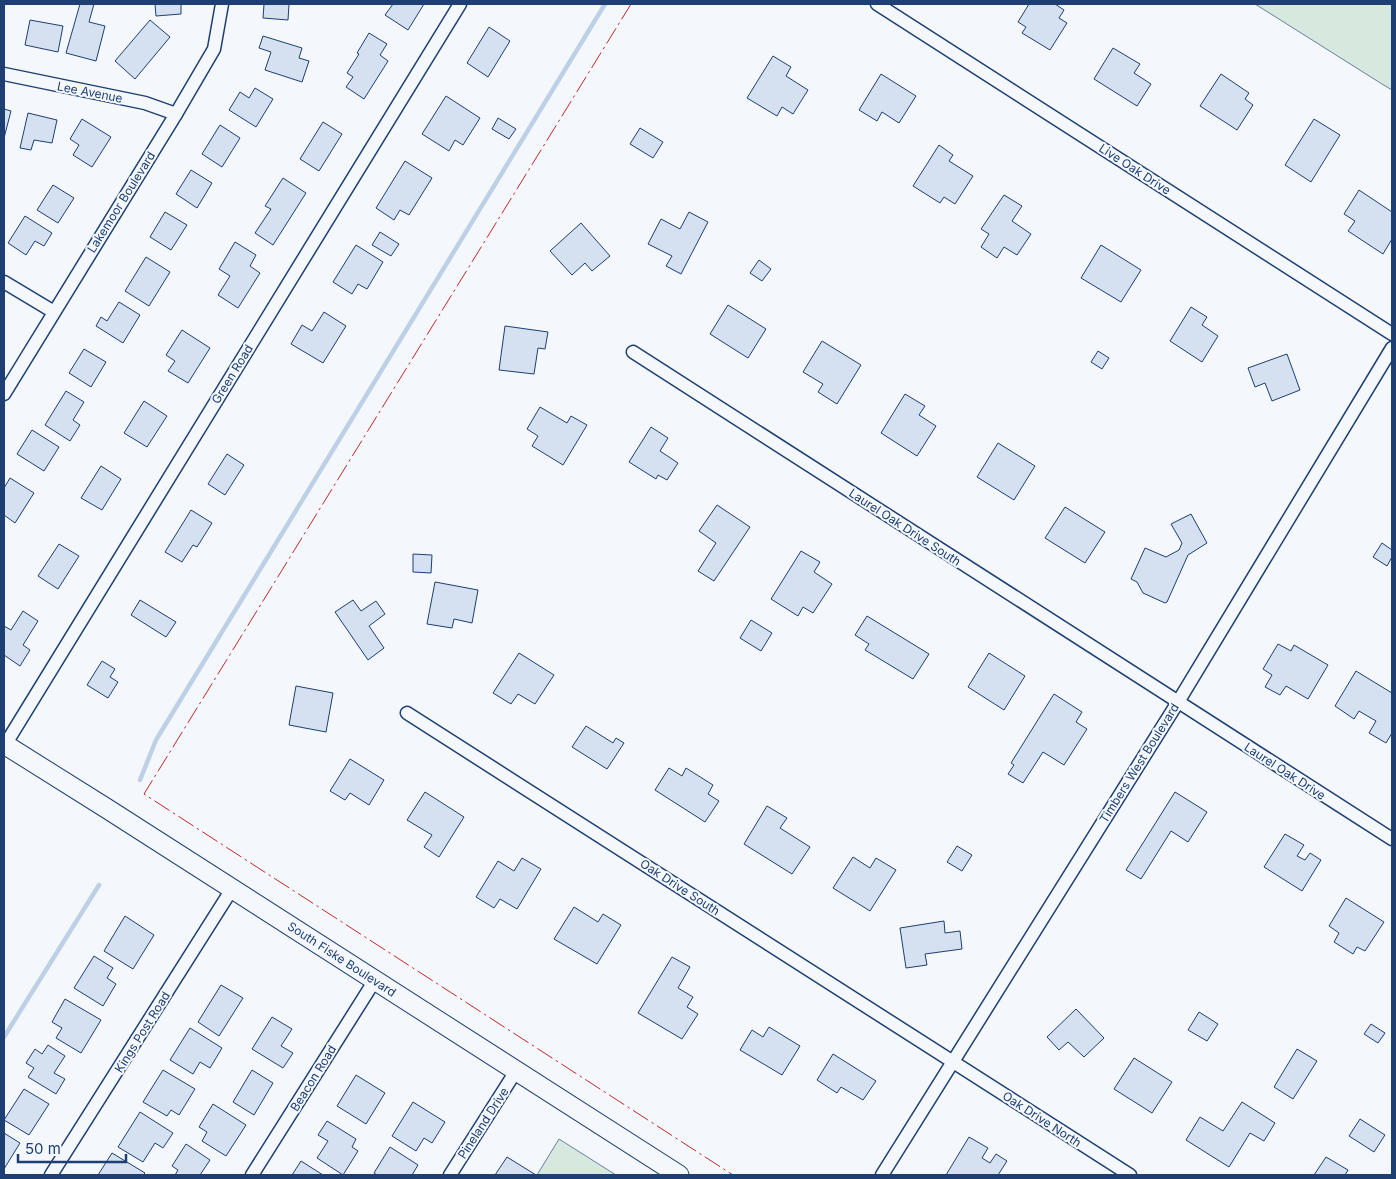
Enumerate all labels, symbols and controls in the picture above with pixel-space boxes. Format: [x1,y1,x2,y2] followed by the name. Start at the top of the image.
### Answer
[56,78,124,106] street label: Lee Avenue
[1096,140,1174,198] street label: Live Oak Drive
[84,149,158,255] street label: Lakemoor Boulevard
[208,342,256,406] street label: Green Road
[846,485,964,569] street label: Laurel Oak Drive South
[1096,700,1182,826] street label: Timbers West Boulevard
[1242,739,1328,803] street label: Laurel Oak Drive
[637,856,723,918] street label: Oak Drive South
[285,918,399,1000] street label: South Fiske Boulevard
[111,989,173,1075] street label: Kings Post Road
[287,1042,339,1114] street label: Beacon Road
[454,1085,512,1161] street label: Pineland Drive
[1000,1088,1084,1150] street label: Oak Drive North
[18,1132,125,1164] scale bar
[25,1139,61,1158] text: 50 m

